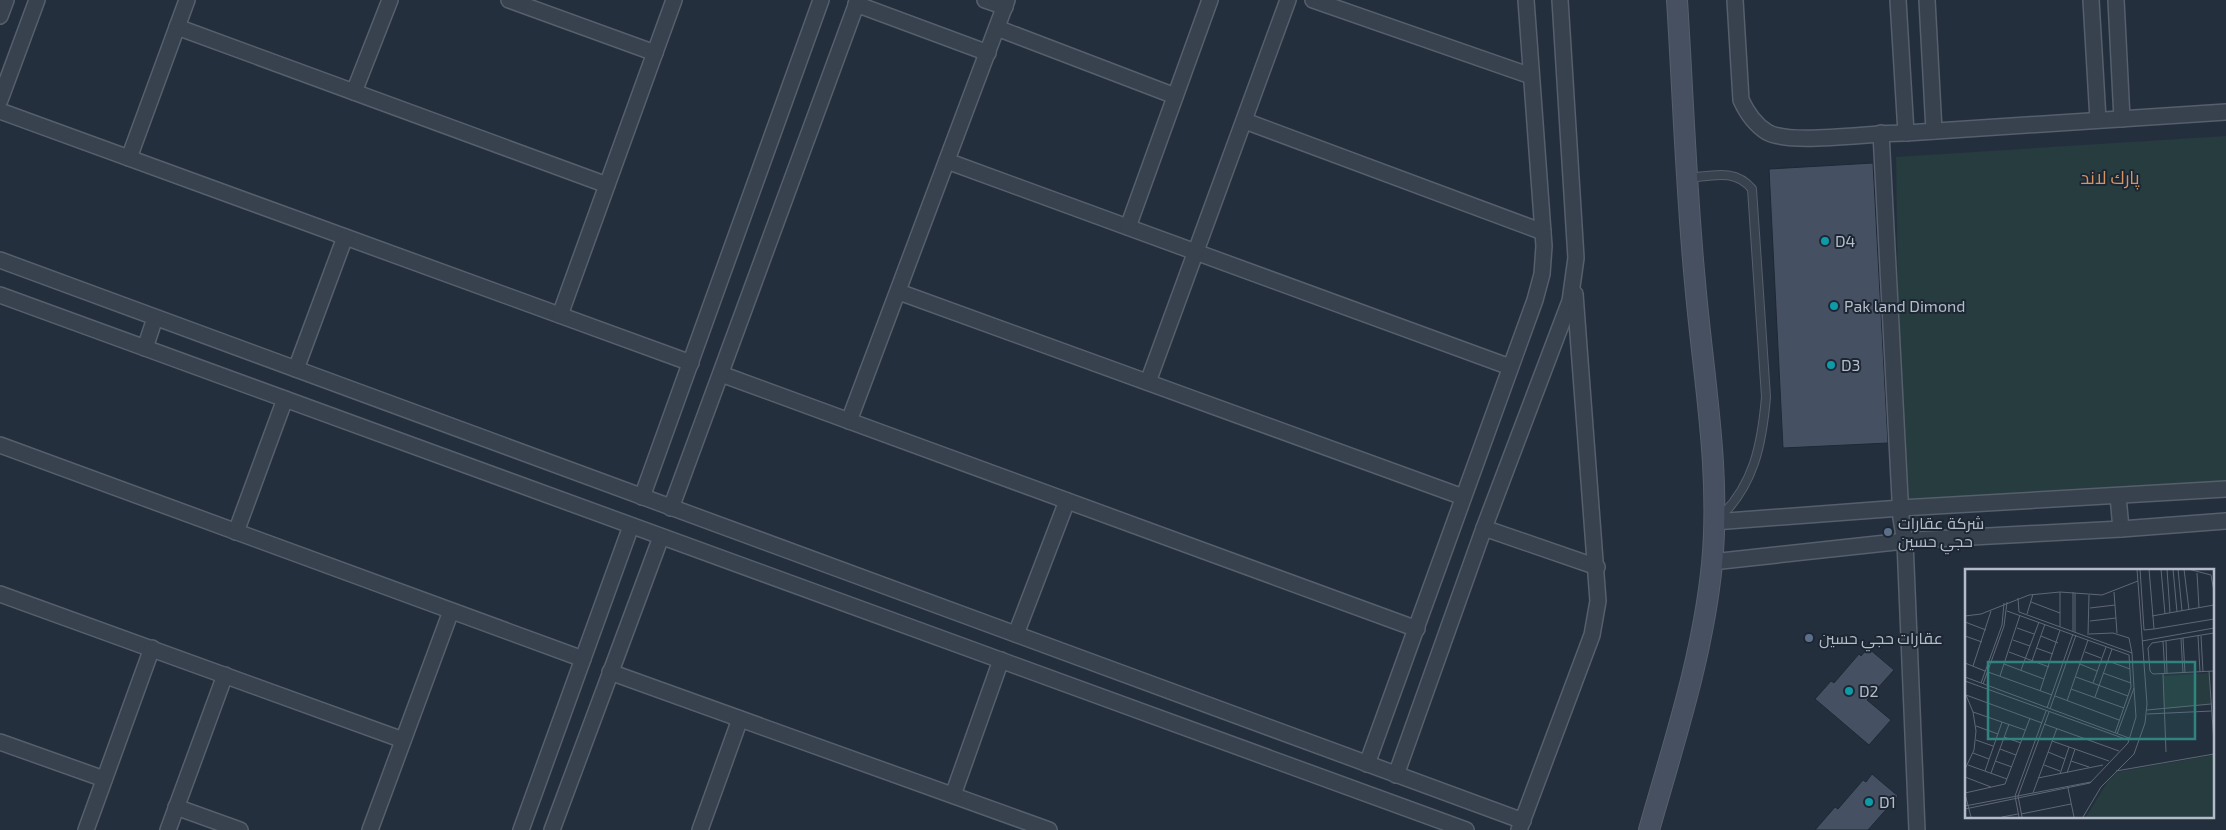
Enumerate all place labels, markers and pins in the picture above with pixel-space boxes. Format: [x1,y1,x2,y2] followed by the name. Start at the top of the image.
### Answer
[1835,231,1856,250] place label: D4
[1819,235,1831,247] marker: D4
[1844,296,1965,315] place label: Pak land Dimond
[1828,300,1840,312] marker: Pak land Dimond
[1841,355,1861,374] place label: D3
[1825,359,1837,371] marker: D3
[1898,513,1984,555] place label: شرکة عقارات حجي حسين
[1882,526,1894,538] marker: شرکة عقارات حجي حسين
[1819,628,1943,652] place label: عقارات حجي حسين
[1803,632,1815,644] marker: عقارات حجي حسين
[1859,681,1879,700] place label: D2
[1843,685,1855,697] marker: D2
[1879,792,1896,811] place label: D1
[1863,796,1875,808] marker: D1

